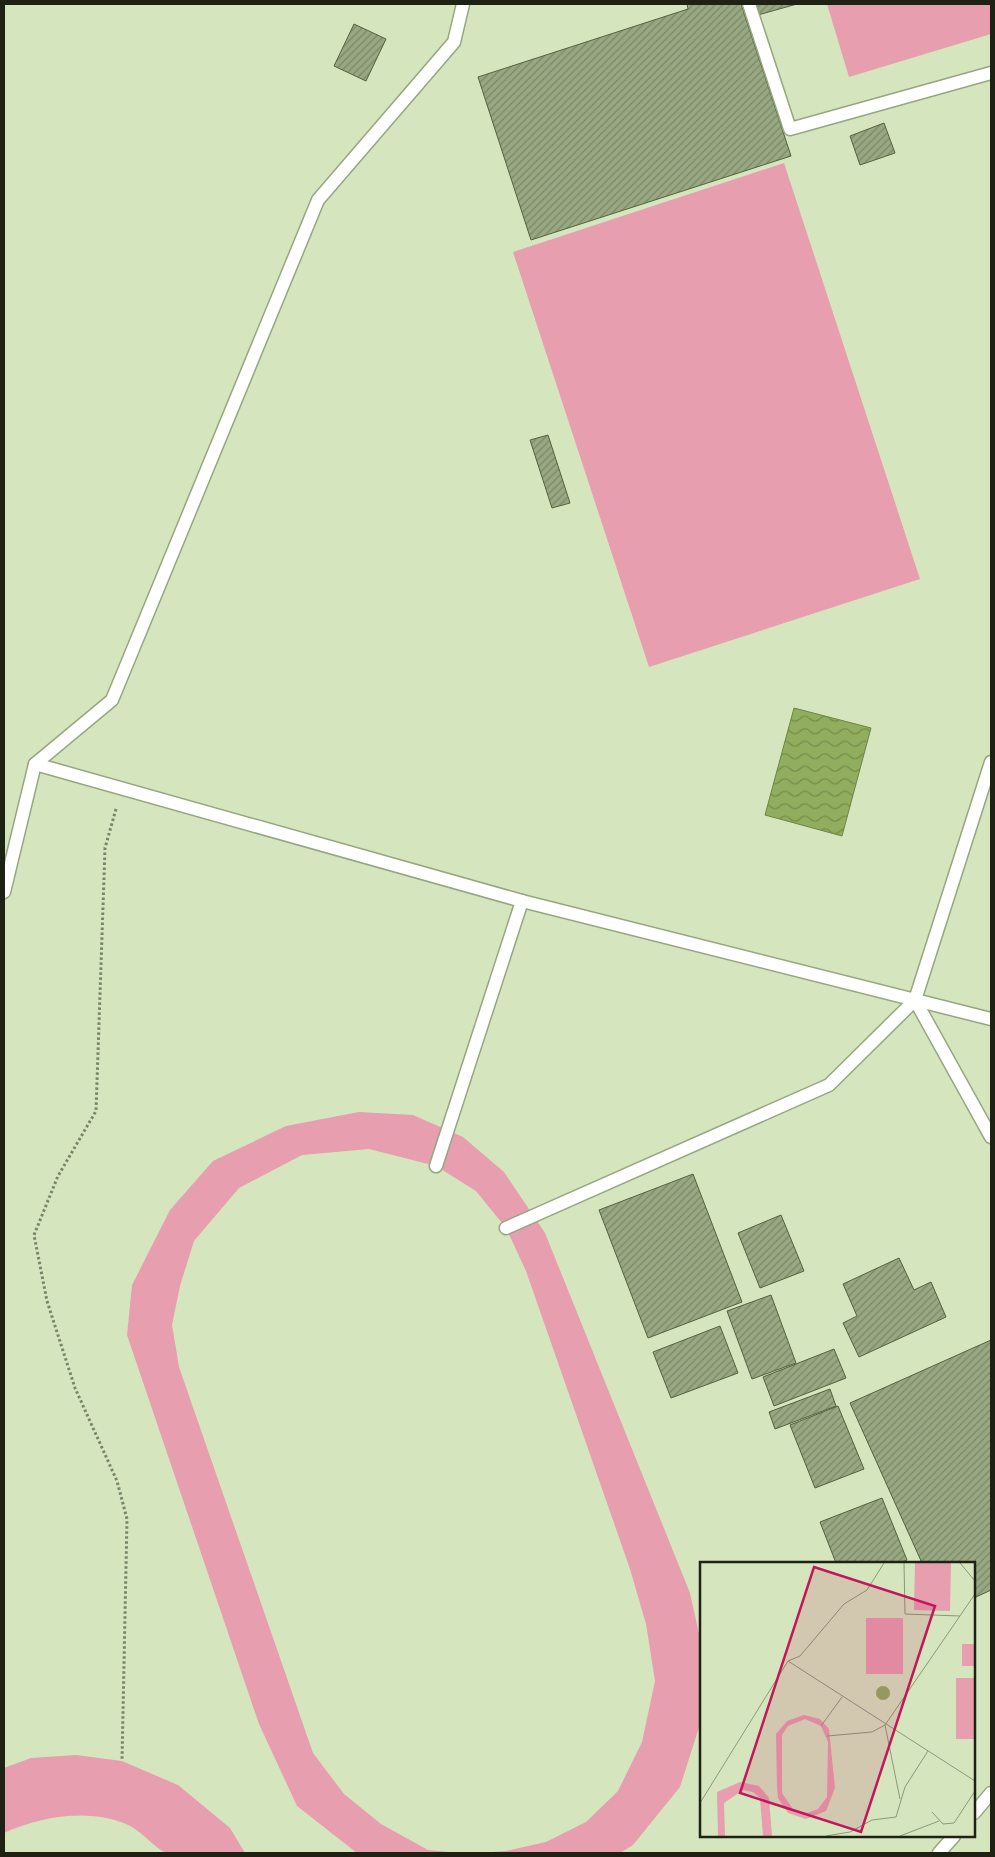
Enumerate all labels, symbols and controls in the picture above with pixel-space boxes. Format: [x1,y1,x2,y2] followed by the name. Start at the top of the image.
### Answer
[700,1562,975,1837] inset map

